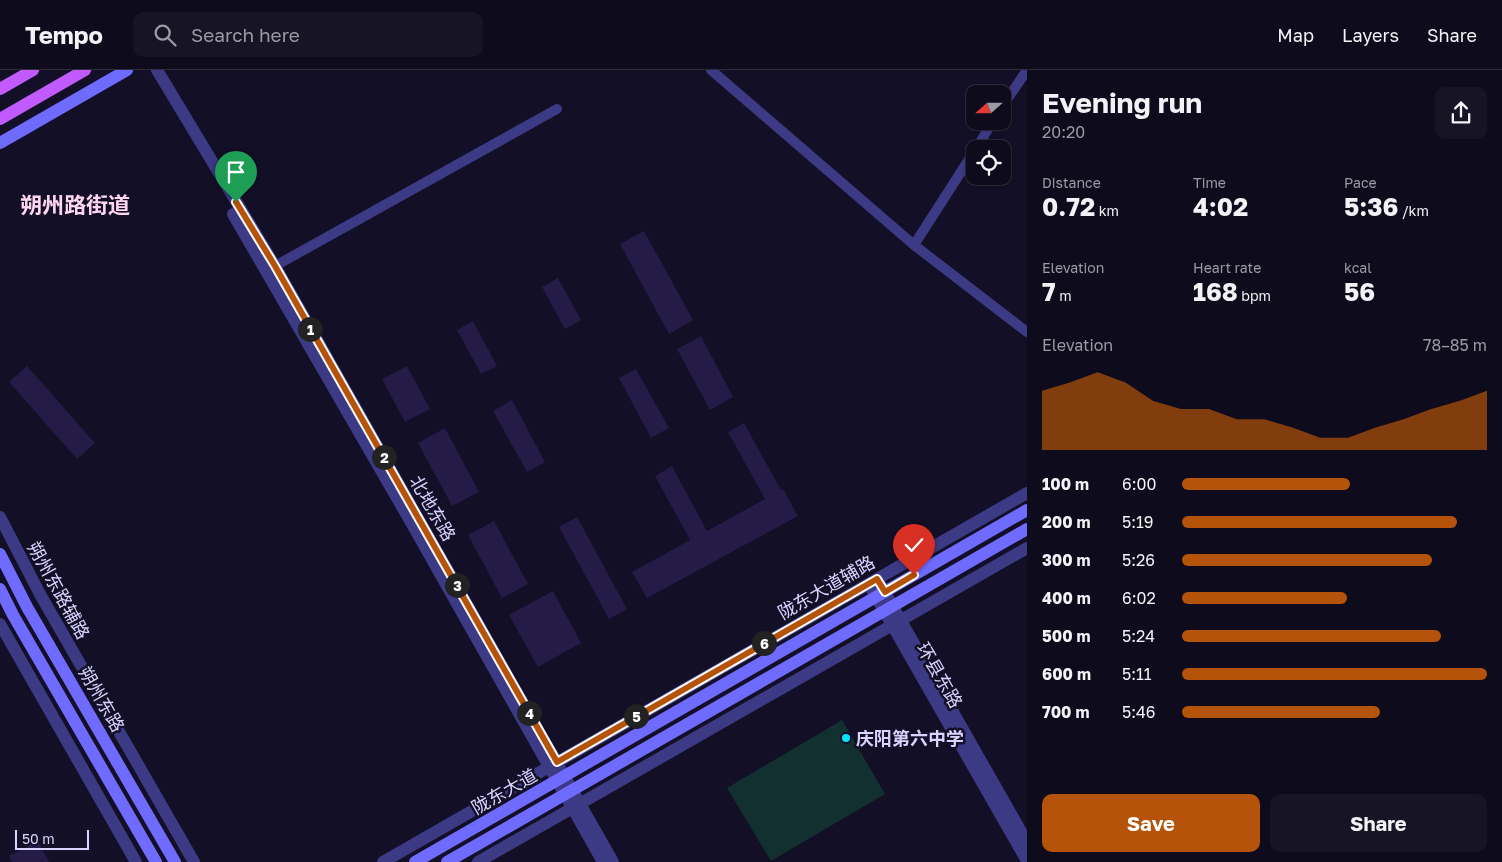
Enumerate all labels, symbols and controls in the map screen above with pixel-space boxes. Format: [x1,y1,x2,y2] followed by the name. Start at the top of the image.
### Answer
[133,12,483,57] search box
[25,20,103,49] text: Tempo
[151,21,179,49] icon: search
[191,23,300,46] text: Search here
[1277,24,1314,46] text: Map
[1342,24,1399,46] text: Layers
[1427,24,1477,46] text: Share
[966,85,1011,130] north arrow
[966,85,1011,185] map controls
[1042,86,1202,119] text: Evening run
[1435,87,1487,139] button: share
[1042,122,1085,142] text: 20:20
[966,140,1011,185] button: locate
[215,151,257,202] pin
[222,158,250,186] icon: arrive
[1042,174,1101,191] text: Distance
[1193,174,1226,191] text: Time
[1344,174,1377,191] text: Pace
[20,191,130,218] district label: 朔州路街道
[1042,191,1095,222] text: 0.72
[1193,191,1248,222] text: 4:02
[1344,191,1398,222] text: 5:36
[1095,202,1119,219] text: km
[1398,202,1429,219] text: /km
[1042,259,1104,276] text: Elevation
[1193,259,1261,276] text: Heart rate
[1344,259,1372,276] text: kcal
[1042,276,1056,307] text: 7
[1193,276,1238,307] text: 168
[1344,276,1375,307] text: 56
[1056,287,1072,304] text: m
[1238,287,1271,304] text: bpm
[298,316,322,342] pin: 1
[307,321,314,338] text: 1
[1042,335,1113,355] text: Elevation
[1423,335,1487,355] text: 78–85 m
[372,444,396,470] pin: 2
[380,449,389,466] text: 2
[405,471,461,545] street label: 北地东路
[1042,474,1089,494] text: 100 m
[1122,474,1156,494] text: 6:00
[1042,512,1091,532] text: 200 m
[1122,512,1154,532] text: 5:19
[893,524,935,575] pin
[900,531,928,559] icon: check
[23,537,95,643] street label: 朔州东路辅路
[774,550,878,624] street label: 陇东大道辅路
[1042,550,1091,570] text: 300 m
[1122,550,1155,570] text: 5:26
[444,572,470,598] pin: 3
[453,577,462,594] text: 3
[1042,588,1091,608] text: 400 m
[1122,588,1156,608] text: 6:02
[1042,626,1091,646] text: 500 m
[1122,626,1155,646] text: 5:24
[752,630,776,656] pin: 6
[760,635,769,652] text: 6
[912,638,968,712] street label: 环县东路
[74,662,130,736] street label: 朔州东路
[1042,664,1091,684] text: 600 m
[1122,664,1152,684] text: 5:11
[516,700,542,726] pin: 4
[1042,702,1090,722] text: 700 m
[1122,702,1156,722] text: 5:46
[624,704,648,728] pin: 5
[525,705,534,722] text: 4
[632,708,641,725] text: 5
[856,727,964,749] place label: 庆阳第六中学
[840,732,852,744] marker: 庆阳第六中学
[467,763,541,819] street label: 陇东大道
[1042,794,1260,852] button: Save
[1270,794,1487,852] button: Share
[15,827,89,850] scale bar
[22,830,55,847] text: 50 m

